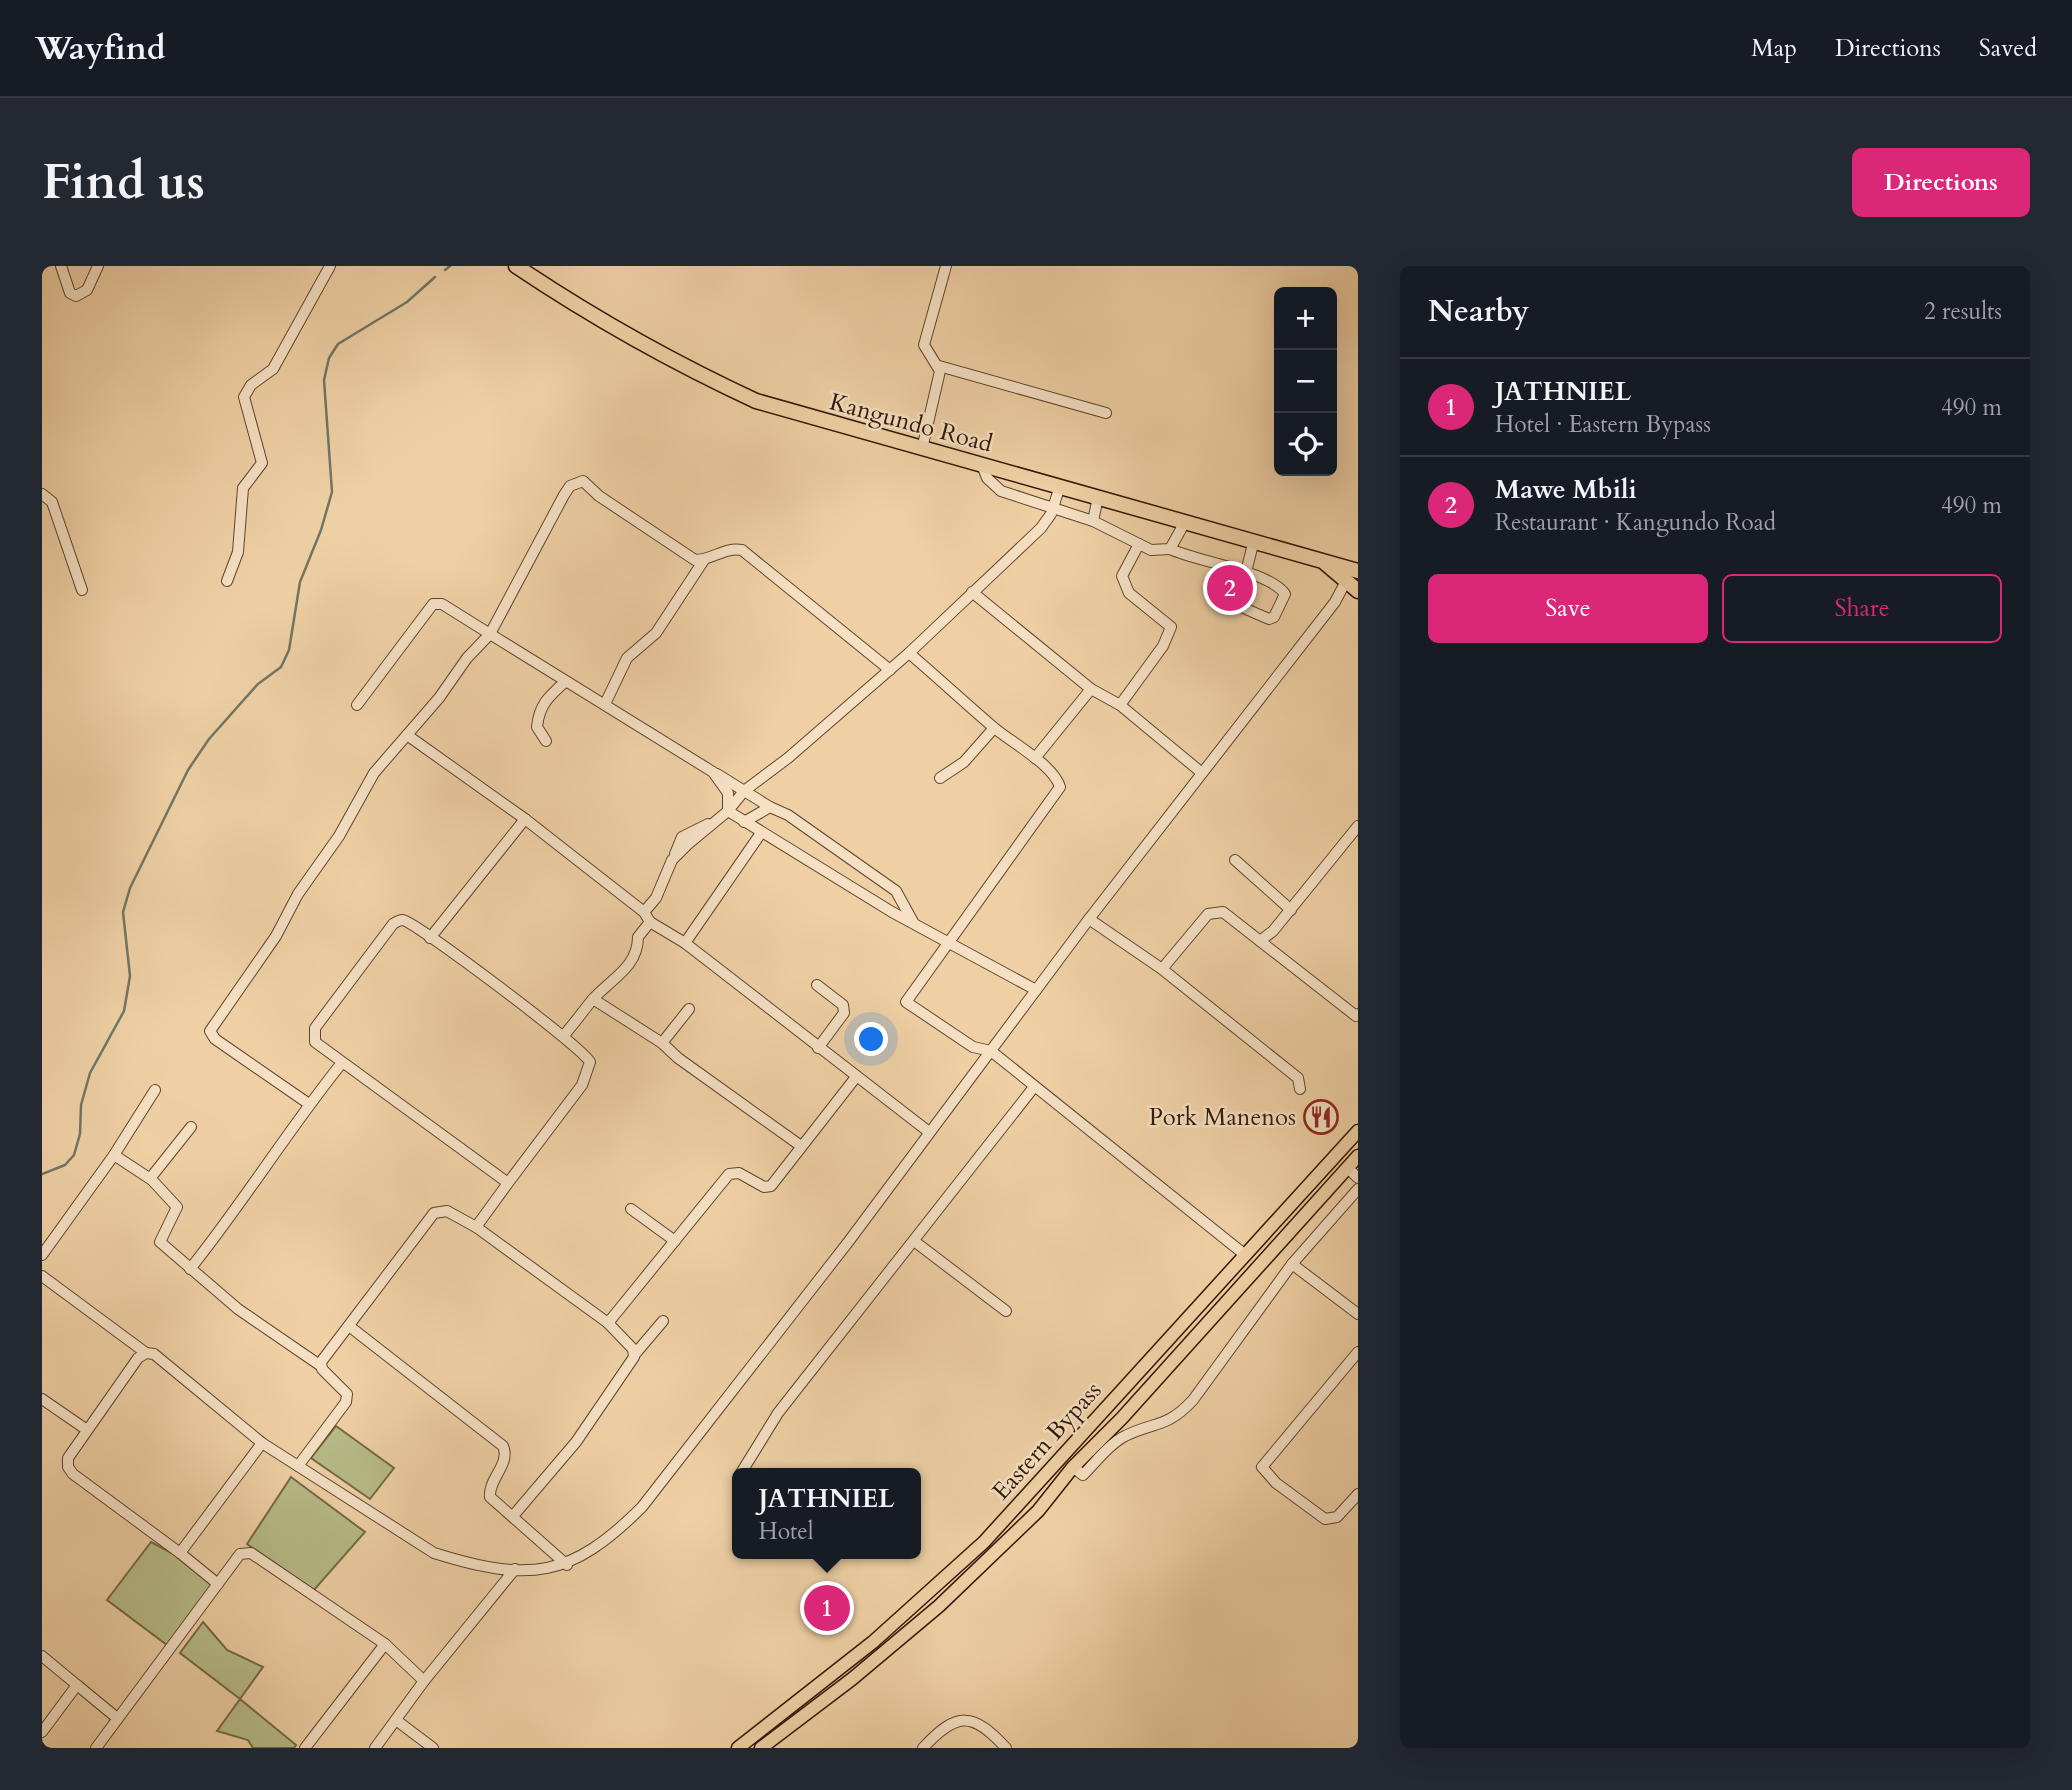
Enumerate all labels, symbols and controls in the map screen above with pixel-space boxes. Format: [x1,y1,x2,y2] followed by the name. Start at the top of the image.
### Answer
[35,26,166,71] text: Wayfind
[1751,32,1797,65] text: Map
[1835,32,1941,65] text: Directions
[1979,32,2037,65] text: Saved
[1852,148,2030,217] button: Directions
[42,149,205,216] text: Find us
[1274,287,1337,476] map controls
[1274,287,1337,350] button: +
[1428,291,1529,332] text: Nearby
[1924,296,2002,327] text: 2 results
[1274,350,1337,413] button: −
[1495,374,1631,409] text: JATHNIEL
[826,385,996,461] street label: Kangundo Road
[1445,392,1457,423] text: 1
[1941,392,2002,423] text: 490 m
[1495,409,1711,440] text: Hotel · Eastern Bypass
[1274,413,1337,476] button: locate
[1495,472,1637,507] text: Mawe Mbili
[1445,490,1457,521] text: 2
[1941,490,2002,521] text: 490 m
[1495,507,1776,538] text: Restaurant · Kangundo Road
[1207,562,1253,614] pin: 2
[1428,574,1708,643] button: Save
[1722,574,2002,643] button: Share
[854,1022,888,1056] your location
[1302,1098,1340,1136] restaurant icon: Pork Manenos
[1149,1101,1296,1134] place label: Pork Manenos
[985,1375,1109,1507] street label: Eastern Bypass
[732,1468,921,1559] popup
[758,1481,895,1516] text: JATHNIEL
[758,1516,814,1547] text: Hotel
[804,1582,850,1634] pin: 1

